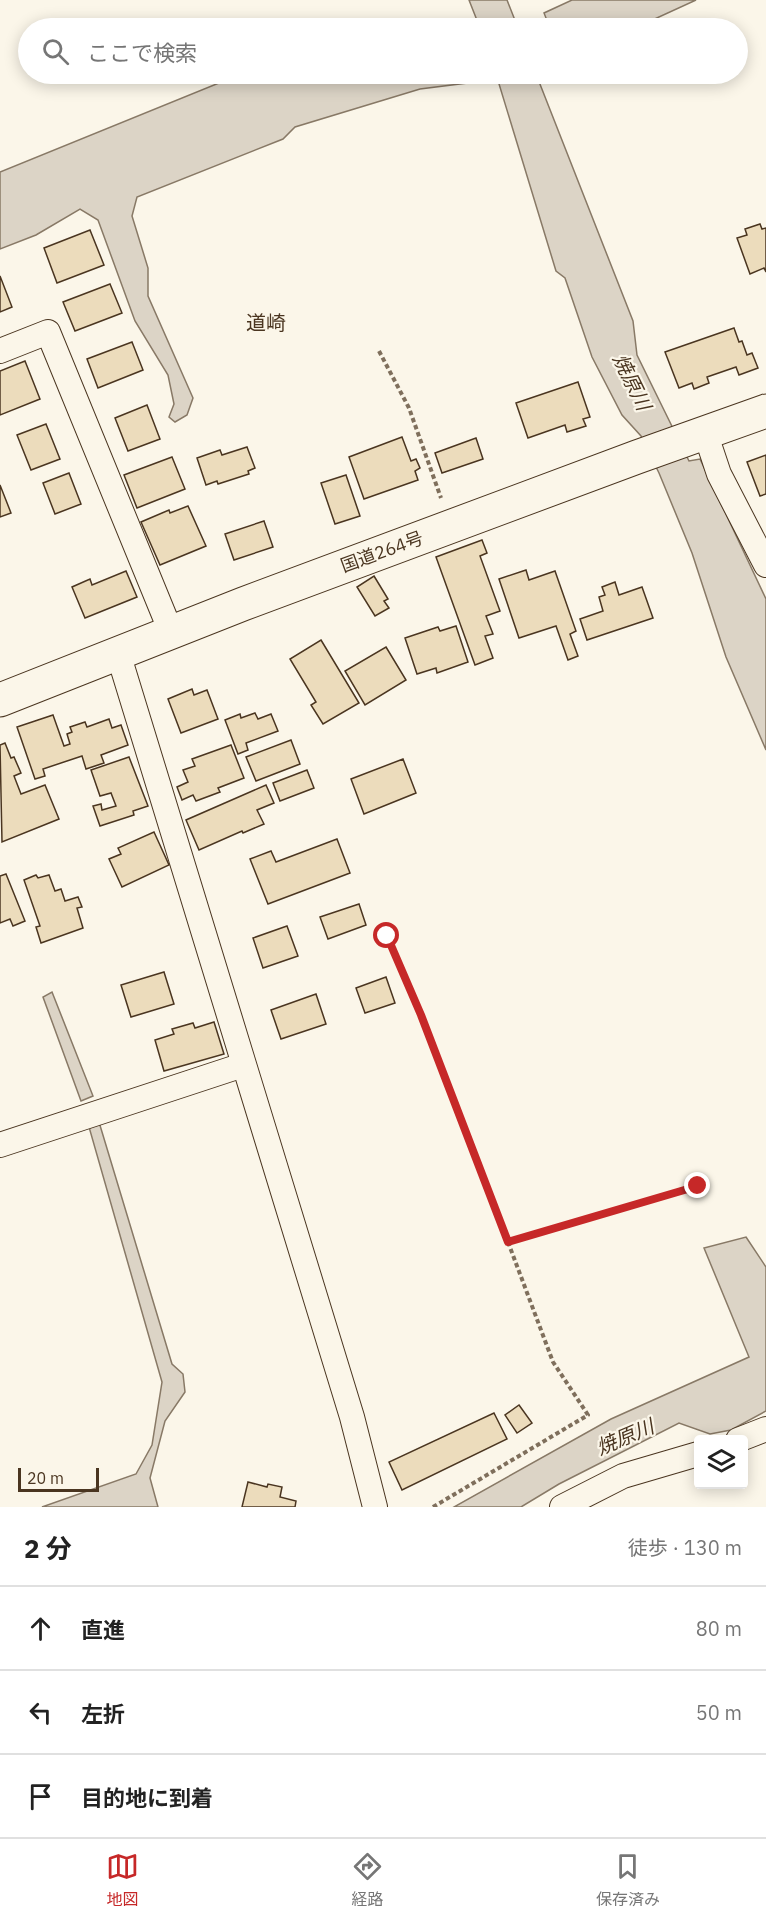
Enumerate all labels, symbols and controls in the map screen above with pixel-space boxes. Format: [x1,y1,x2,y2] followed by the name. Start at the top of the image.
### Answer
[18,18,748,84] search box
[39,35,72,68] icon: search
[87,38,197,67] text: ここで検索
[246,309,286,336] district label: 道崎
[607,349,659,416] water label: 焼原川
[337,526,426,577] street label: 国道264号
[373,922,399,948] route start
[684,1172,710,1198] route end
[592,1412,660,1461] water label: 焼原川
[694,1435,748,1489] map controls
[694,1435,748,1489] button: layers
[18,1465,99,1492] scale bar
[27,1468,64,1488] text: 20 m
[24,1531,72,1565] text: 2 分
[628,1534,742,1561] text: 徒歩 · 130 m
[24,1612,57,1645] icon: ahead
[81,1615,125,1644] text: 直進
[696,1615,742,1642] text: 80 m
[24,1696,57,1729] icon: left
[81,1699,125,1728] text: 左折
[696,1699,742,1726] text: 50 m
[24,1780,57,1813] icon: arrive
[81,1783,213,1812] text: 目的地に到着
[106,1850,139,1910] tab: 地図
[351,1850,384,1910] tab: 経路
[596,1850,660,1910] tab: 保存済み

